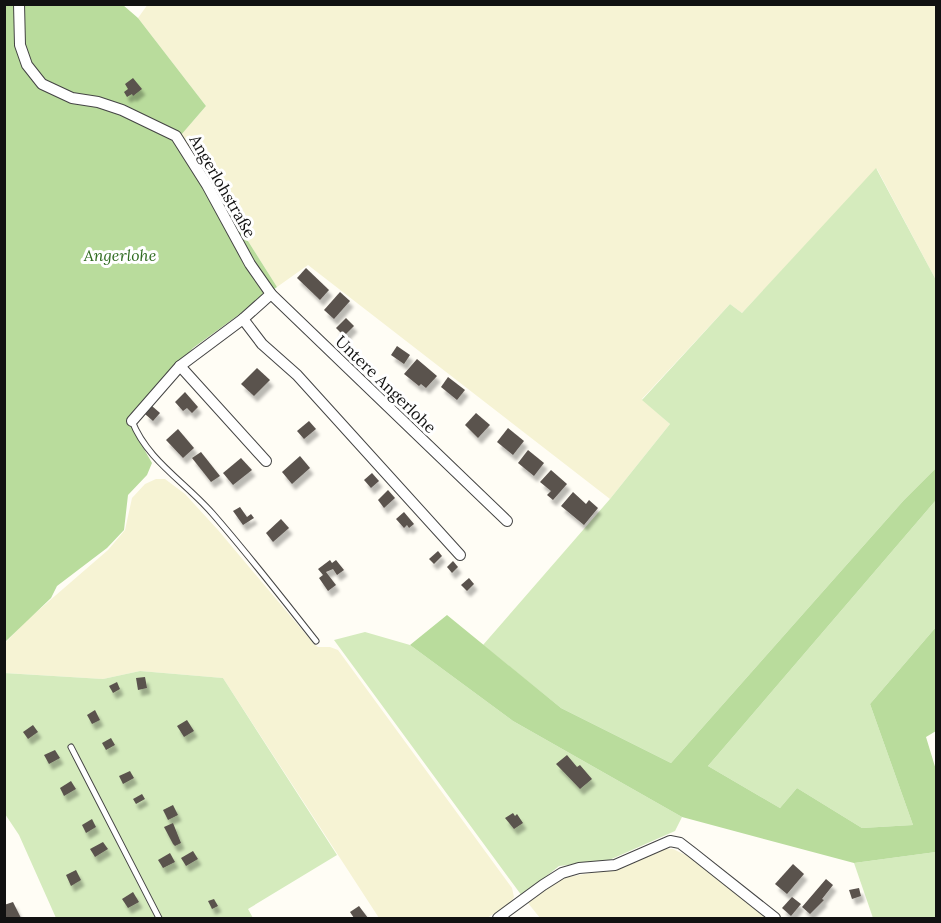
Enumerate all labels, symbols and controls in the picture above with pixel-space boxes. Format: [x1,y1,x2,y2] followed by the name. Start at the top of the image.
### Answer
[185,130,261,241] street label: Angerlohstraße
[83,245,157,265] park label: Angerlohe
[332,331,441,437] street label: Untere Angerlohe

